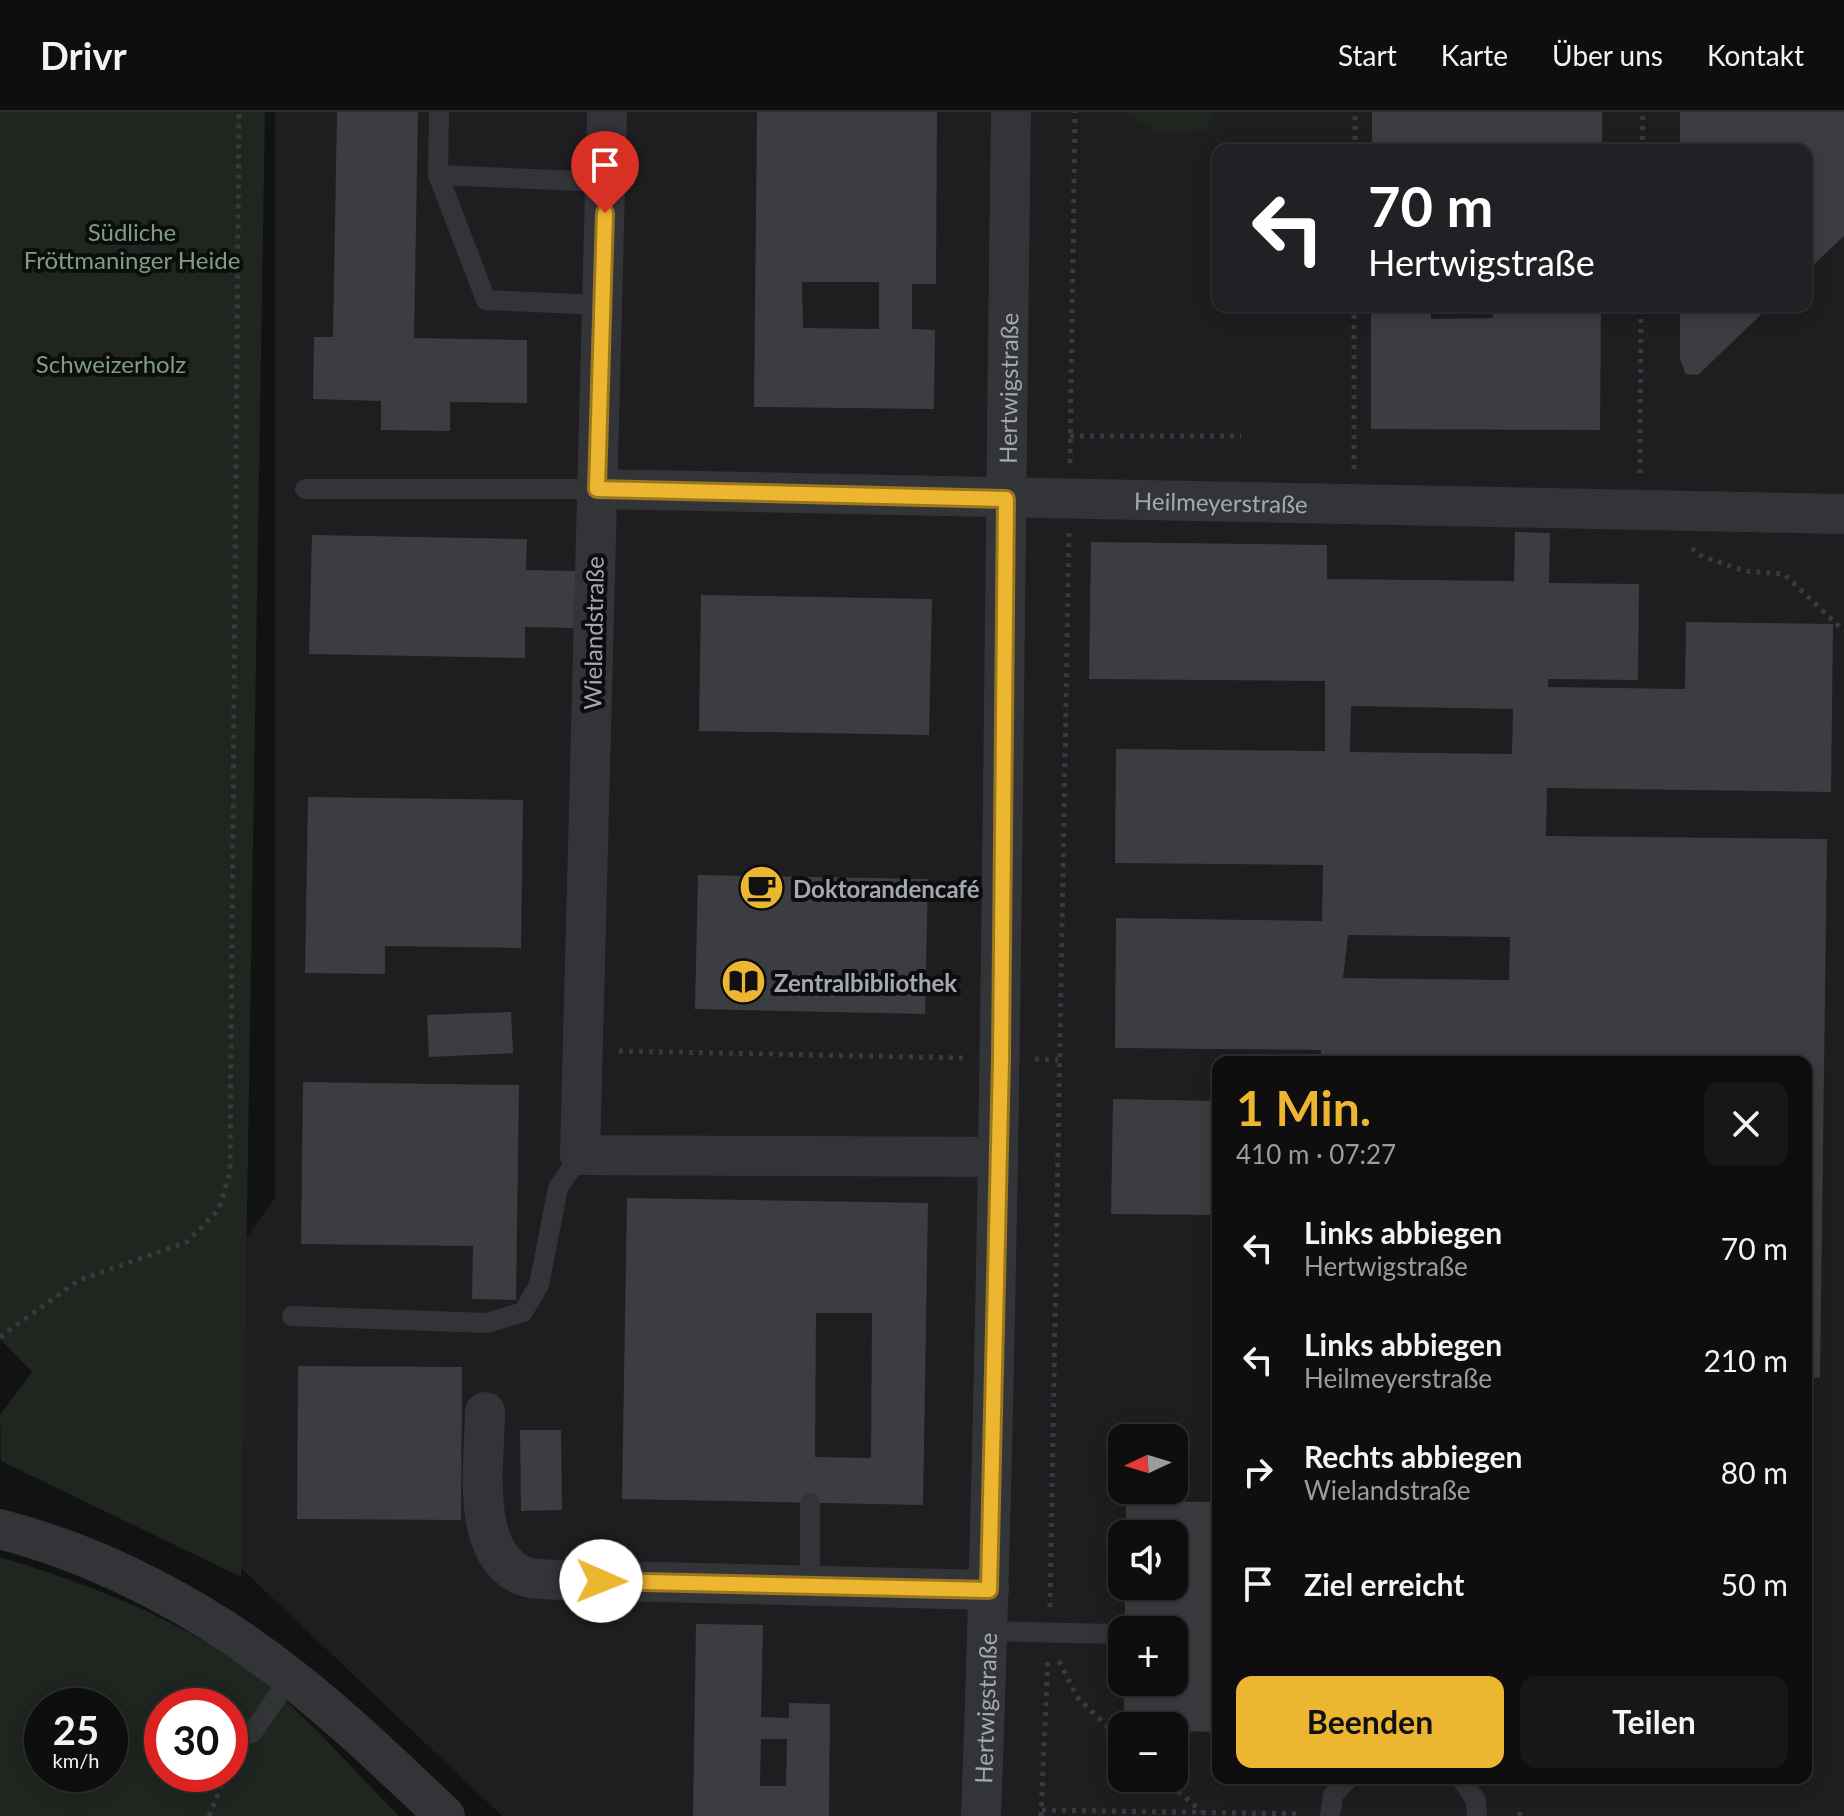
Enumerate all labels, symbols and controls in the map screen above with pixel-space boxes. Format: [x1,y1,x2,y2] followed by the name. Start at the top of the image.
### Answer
[40,32,127,78] text: Drivr
[1338,38,1397,72] text: Start
[1441,38,1508,72] text: Karte
[1552,38,1663,72] text: Über uns
[1707,38,1804,72] text: Kontakt
[571,131,639,213] pin
[583,143,627,187] icon: arrive
[1368,172,1493,239] text: 70 m
[1236,176,1340,280] icon: left
[24,217,240,274] park label: Südliche Fröttmaninger Heide
[1368,240,1595,284] text: Hertwigstraße
[992,313,1023,464] street label: Hertwigstraße
[36,349,186,378] park label: Schweizerholz
[1134,485,1308,518] street label: Heilmeyerstraße
[577,556,609,710] street label: Wielandstraße
[738,864,786,912] cafe icon: Doktorandencafé
[793,874,980,903] place label: Doktorandencafé
[719,958,767,1006] library icon: Zentralbibliothek
[774,968,957,997] place label: Zentralbibliothek
[1236,1079,1371,1136] text: 1 Min.
[1704,1082,1788,1166] button: close
[1236,1138,1396,1170] text: 410 m · 07:27
[1304,1214,1502,1250] text: Links abbiegen
[1236,1226,1280,1270] icon: left
[1721,1230,1788,1266] text: 70 m
[1304,1250,1468,1282] text: Hertwigstraße
[1304,1326,1502,1362] text: Links abbiegen
[1236,1338,1280,1382] icon: left
[1703,1342,1788,1378] text: 210 m
[1304,1362,1492,1394] text: Heilmeyerstraße
[1108,1424,1188,1504] north arrow
[1108,1424,1188,1792] map controls
[1304,1438,1523,1474] text: Rechts abbiegen
[1236,1450,1280,1494] icon: right
[1721,1454,1788,1490] text: 80 m
[1304,1474,1471,1506] text: Wielandstraße
[1108,1520,1188,1600] button: sound
[559,1539,643,1623] position arrow
[1236,1562,1280,1606] icon: arrive
[1304,1566,1464,1602] text: Ziel erreicht
[1721,1566,1788,1602] text: 50 m
[1108,1616,1188,1696] button: +
[968,1632,1002,1784] street label: Hertwigstraße
[1236,1676,1504,1768] button: Beenden
[1520,1676,1788,1768] button: Teilen
[144,1688,248,1792] speed limit sign: 30
[53,1706,99,1754] text: 25
[1108,1712,1188,1792] button: −
[53,1748,99,1772] text: km/h

